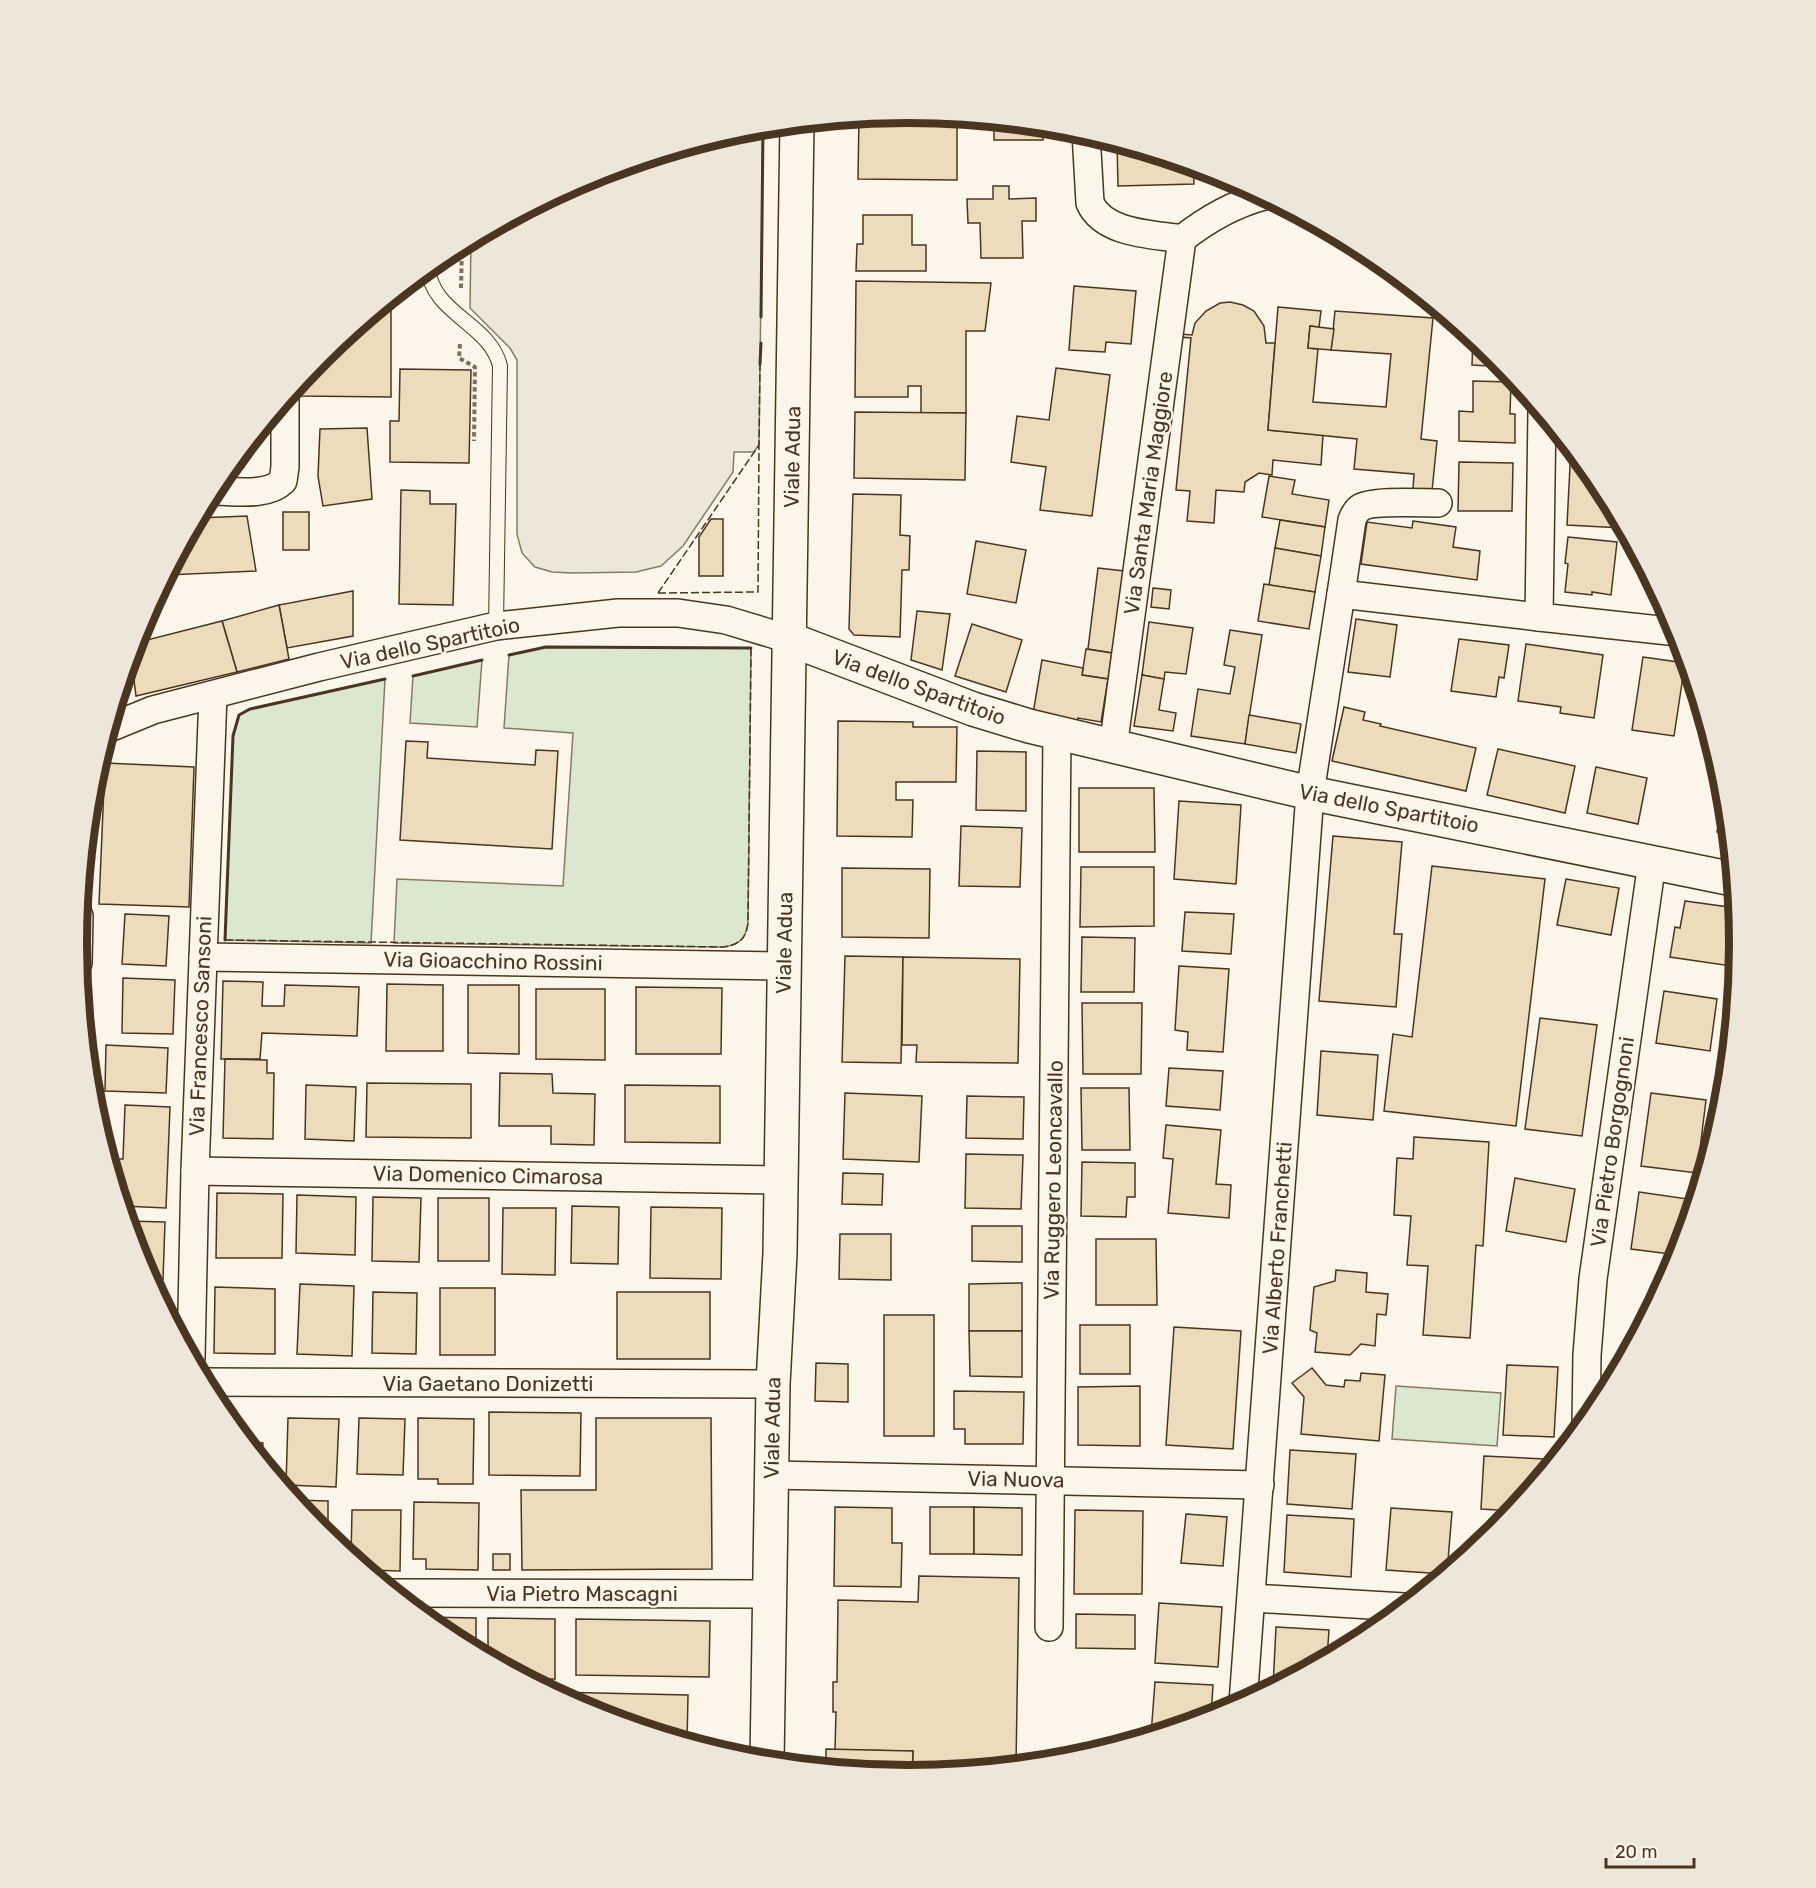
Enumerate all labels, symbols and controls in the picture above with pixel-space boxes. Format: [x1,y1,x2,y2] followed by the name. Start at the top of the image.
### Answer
[1119,370,1177,616] street label: Via Santa Maria Maggiore
[779,406,805,508] street label: Viale Adua
[338,612,522,674] street label: Via dello Spartitoio
[829,644,1009,730] street label: Via dello Spartitoio
[1297,778,1481,838] street label: Via dello Spartitoio
[771,892,797,994] street label: Viale Adua
[184,915,216,1137] street label: Via Francesco Sansoni
[383,947,603,975] street label: Via Gioacchino Rossini
[1585,1035,1639,1249] street label: Via Pietro Borgognoni
[1038,1060,1068,1300] street label: Via Ruggero Leoncavallo
[1257,1141,1297,1355] street label: Via Alberto Franchetti
[373,1160,603,1190] street label: Via Domenico Cimarosa
[383,1371,593,1396] street label: Via Gaetano Donizetti
[759,1377,785,1479] street label: Viale Adua
[967,1466,1065,1492] street label: Via Nuova
[486,1581,678,1606] street label: Via Pietro Mascagni
[1606,1831,1694,1869] scale bar
[1615,1841,1657,1863] text: 20 m

